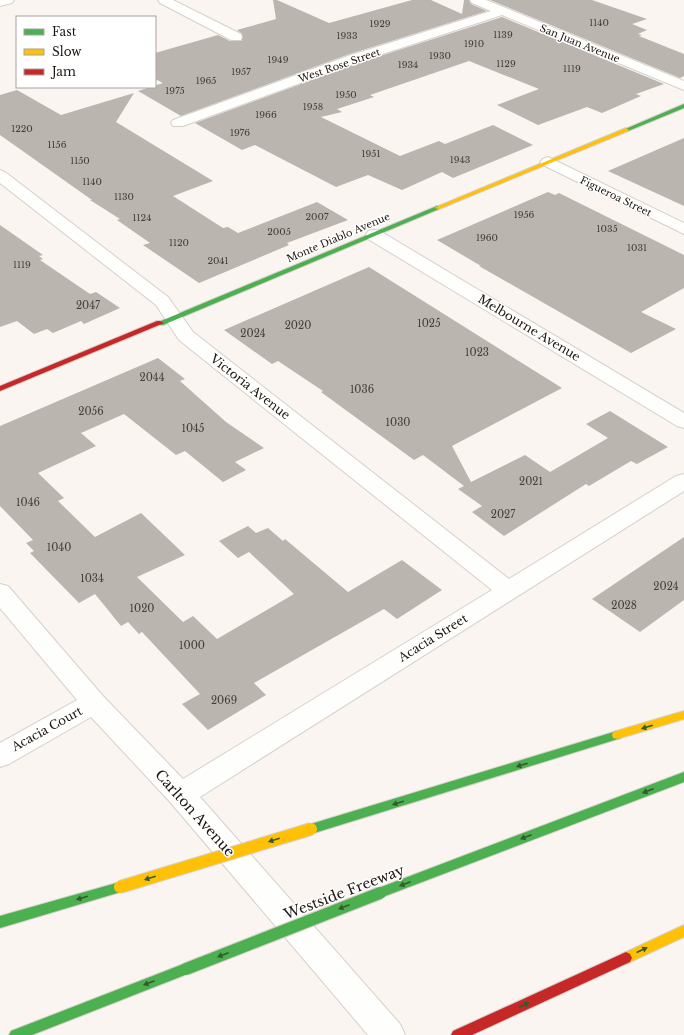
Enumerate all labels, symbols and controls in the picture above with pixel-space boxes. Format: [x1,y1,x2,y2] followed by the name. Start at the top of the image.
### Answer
[16,16,156,88] legend
[589,17,609,28] house number: 1140
[369,18,391,29] house number: 1929
[538,21,622,66] street label: San Juan Avenue
[52,24,77,39] text: Fast
[493,29,513,40] house number: 1139
[337,30,357,41] house number: 1933
[464,38,484,49] house number: 1910
[52,44,82,59] text: Slow
[296,45,382,86] street label: West Rose Street
[429,50,451,61] house number: 1930
[268,54,289,65] house number: 1949
[496,58,516,69] house number: 1129
[398,59,418,70] house number: 1934
[563,63,581,74] house number: 1119
[50,64,76,79] text: Jam
[231,66,251,77] house number: 1957
[196,75,216,86] house number: 1965
[165,85,185,96] house number: 1975
[335,89,357,100] house number: 1950
[303,101,323,112] house number: 1958
[255,109,277,120] house number: 1966
[11,123,33,134] house number: 1220
[230,127,250,138] house number: 1976
[48,139,67,150] house number: 1156
[362,148,380,159] house number: 1951
[450,154,470,165] house number: 1943
[70,155,90,166] house number: 1150
[578,173,654,220] street label: Figueroa Street
[82,176,102,187] house number: 1140
[114,191,134,202] house number: 1130
[514,209,535,220] house number: 1956
[285,210,392,265] street label: Monte Diablo Avenue
[306,211,329,222] house number: 2007
[133,212,151,223] house number: 1124
[596,223,618,234] house number: 1035
[267,226,291,237] house number: 2005
[476,232,498,243] house number: 1960
[169,237,189,248] house number: 1120
[627,242,647,253] house number: 1031
[207,255,229,266] house number: 2041
[13,259,31,270] house number: 1119
[475,291,583,364] street label: Melbourne Avenue
[76,299,101,312] house number: 2047
[417,317,441,330] house number: 1025
[285,319,311,332] house number: 2020
[240,327,266,340] house number: 2024
[465,346,489,359] house number: 1023
[207,350,293,423] street label: Victoria Avenue
[140,371,165,384] house number: 2044
[350,383,374,396] house number: 1036
[78,405,104,418] house number: 2056
[386,416,410,429] house number: 1030
[181,422,205,435] house number: 1045
[519,475,543,488] house number: 2021
[16,496,40,509] house number: 1046
[491,508,516,521] house number: 2027
[47,541,71,554] house number: 1040
[80,572,104,585] house number: 1034
[653,580,679,593] house number: 2024
[611,599,637,612] house number: 2028
[130,602,154,615] house number: 1020
[395,610,470,665] street label: Acacia Street
[179,639,205,652] house number: 1000
[211,694,237,707] house number: 2069
[8,703,85,755] street label: Acacia Court
[640,724,652,730] one-way arrow
[516,762,528,768] one-way arrow
[151,766,239,860] street label: Carlton Avenue
[641,788,653,794] one-way arrow
[392,800,404,806] one-way arrow
[520,835,532,841] one-way arrow
[268,837,280,843] one-way arrow
[280,861,407,924] street label: Westside Freeway
[143,875,155,881] one-way arrow
[398,881,410,887] one-way arrow
[76,895,88,901] one-way arrow
[337,905,349,911] one-way arrow
[637,947,649,953] one-way arrow
[216,952,228,958] one-way arrow
[143,981,155,987] one-way arrow
[519,1002,530,1008] one-way arrow

